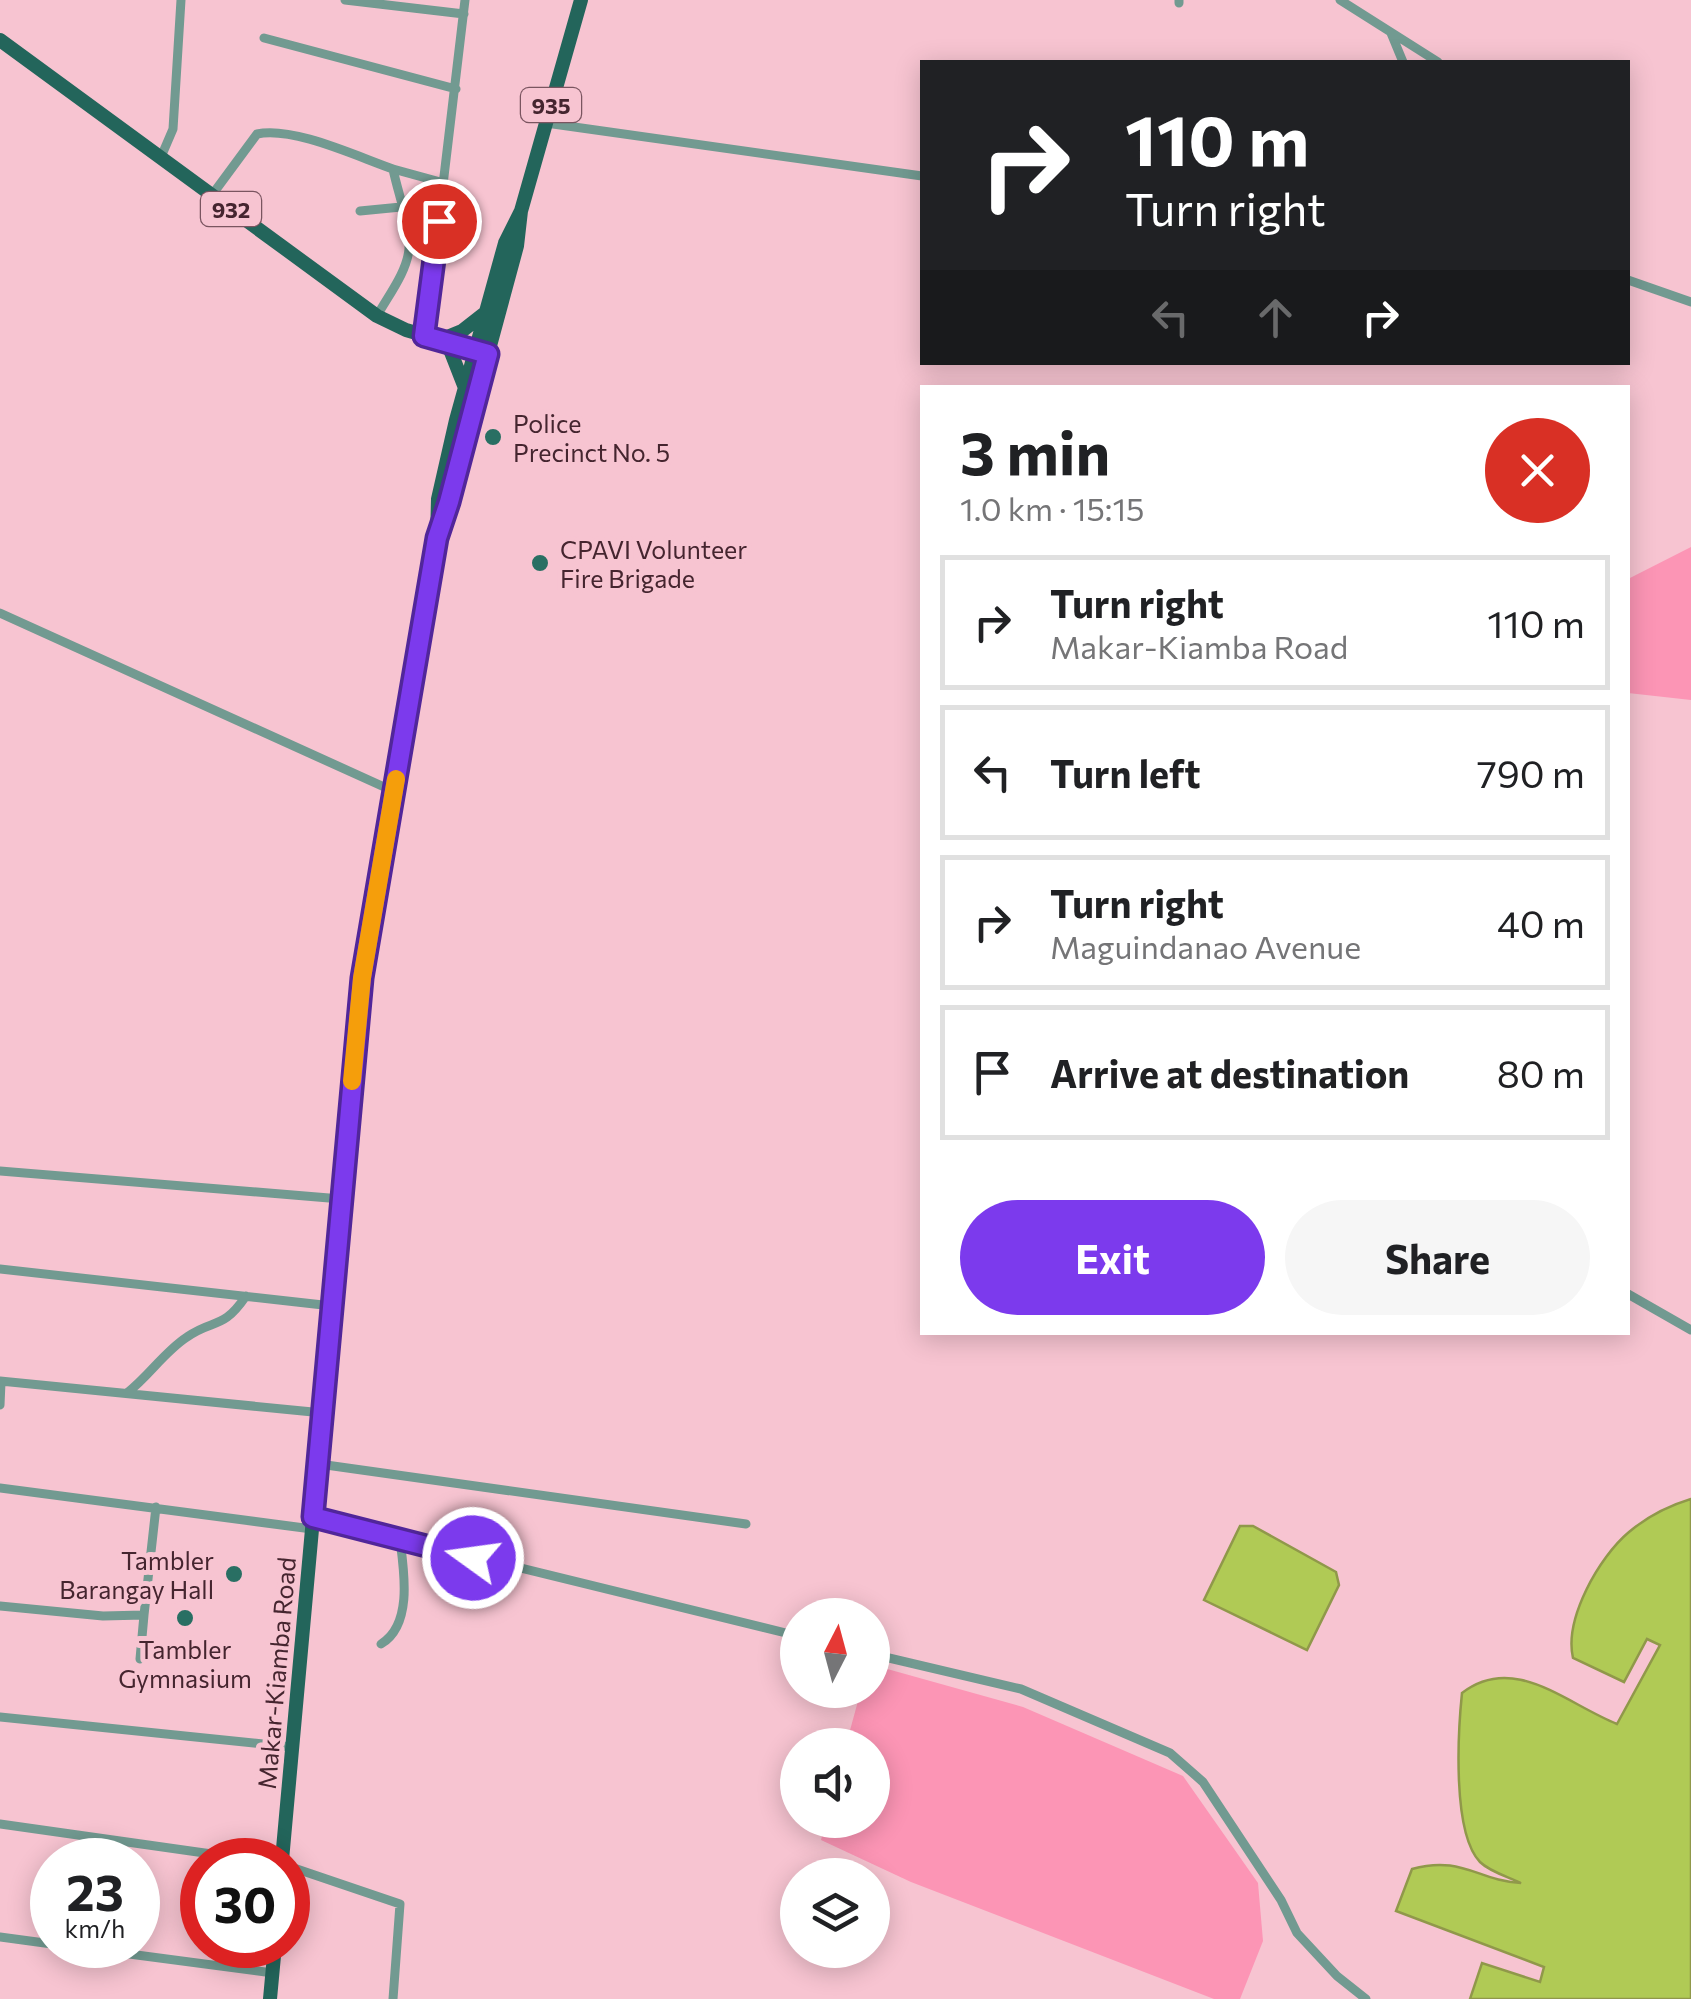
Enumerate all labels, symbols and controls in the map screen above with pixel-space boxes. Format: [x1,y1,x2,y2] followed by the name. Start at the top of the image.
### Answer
[521,88,581,122] road number: 935
[1125,95,1309,180] text: 110 m
[960,100,1090,230] icon: right
[397,179,482,264] pin
[1125,180,1326,235] text: Turn right
[201,192,261,226] road number: 932
[412,194,467,249] icon: arrive
[1143,290,1198,345] icon: left
[1248,290,1303,345] icon: ahead
[1353,290,1408,345] icon: right
[513,408,670,467] place label: Police Precinct No. 5
[960,414,1110,487] text: 3 min
[1485,418,1590,523] button: close
[482,426,504,448] marker: Police Precinct No. 5
[960,488,1144,528] text: 1.0 km · 15:15
[560,534,747,593] place label: CPAVI Volunteer Fire Brigade
[529,552,551,574] marker: CPAVI Volunteer Fire Brigade
[1050,579,1224,626] text: Turn right
[965,595,1020,650] icon: right
[1487,599,1585,646] text: 110 m
[1050,626,1348,666] text: Makar-Kiamba Road
[965,745,1020,800] icon: left
[1050,749,1201,796] text: Turn left
[1477,749,1585,796] text: 790 m
[1050,879,1224,926] text: Turn right
[965,895,1020,950] icon: right
[1497,899,1585,946] text: 40 m
[1050,926,1361,966] text: Maguindanao Avenue
[965,1045,1020,1100] icon: arrive
[1050,1049,1409,1096] text: Arrive at destination
[1497,1049,1585,1096] text: 80 m
[960,1200,1265,1315] button: Exit
[1285,1200,1590,1315] button: Share
[421,1506,525,1610] position arrow
[59,1545,214,1604] place label: Tambler Barangay Hall
[251,1556,301,1790] street label: Makar-Kiamba Road
[223,1563,245,1585] marker: Tambler Barangay Hall
[780,1598,890,1708] north arrow
[780,1598,890,1968] map controls
[174,1607,196,1629] marker: Tambler Gymnasium
[118,1634,252,1693] place label: Tambler Gymnasium
[780,1728,890,1838] button: sound
[180,1838,310,1968] speed limit sign: 30
[780,1858,890,1968] button: layers
[66,1860,124,1921] text: 23
[65,1913,125,1943] text: km/h

